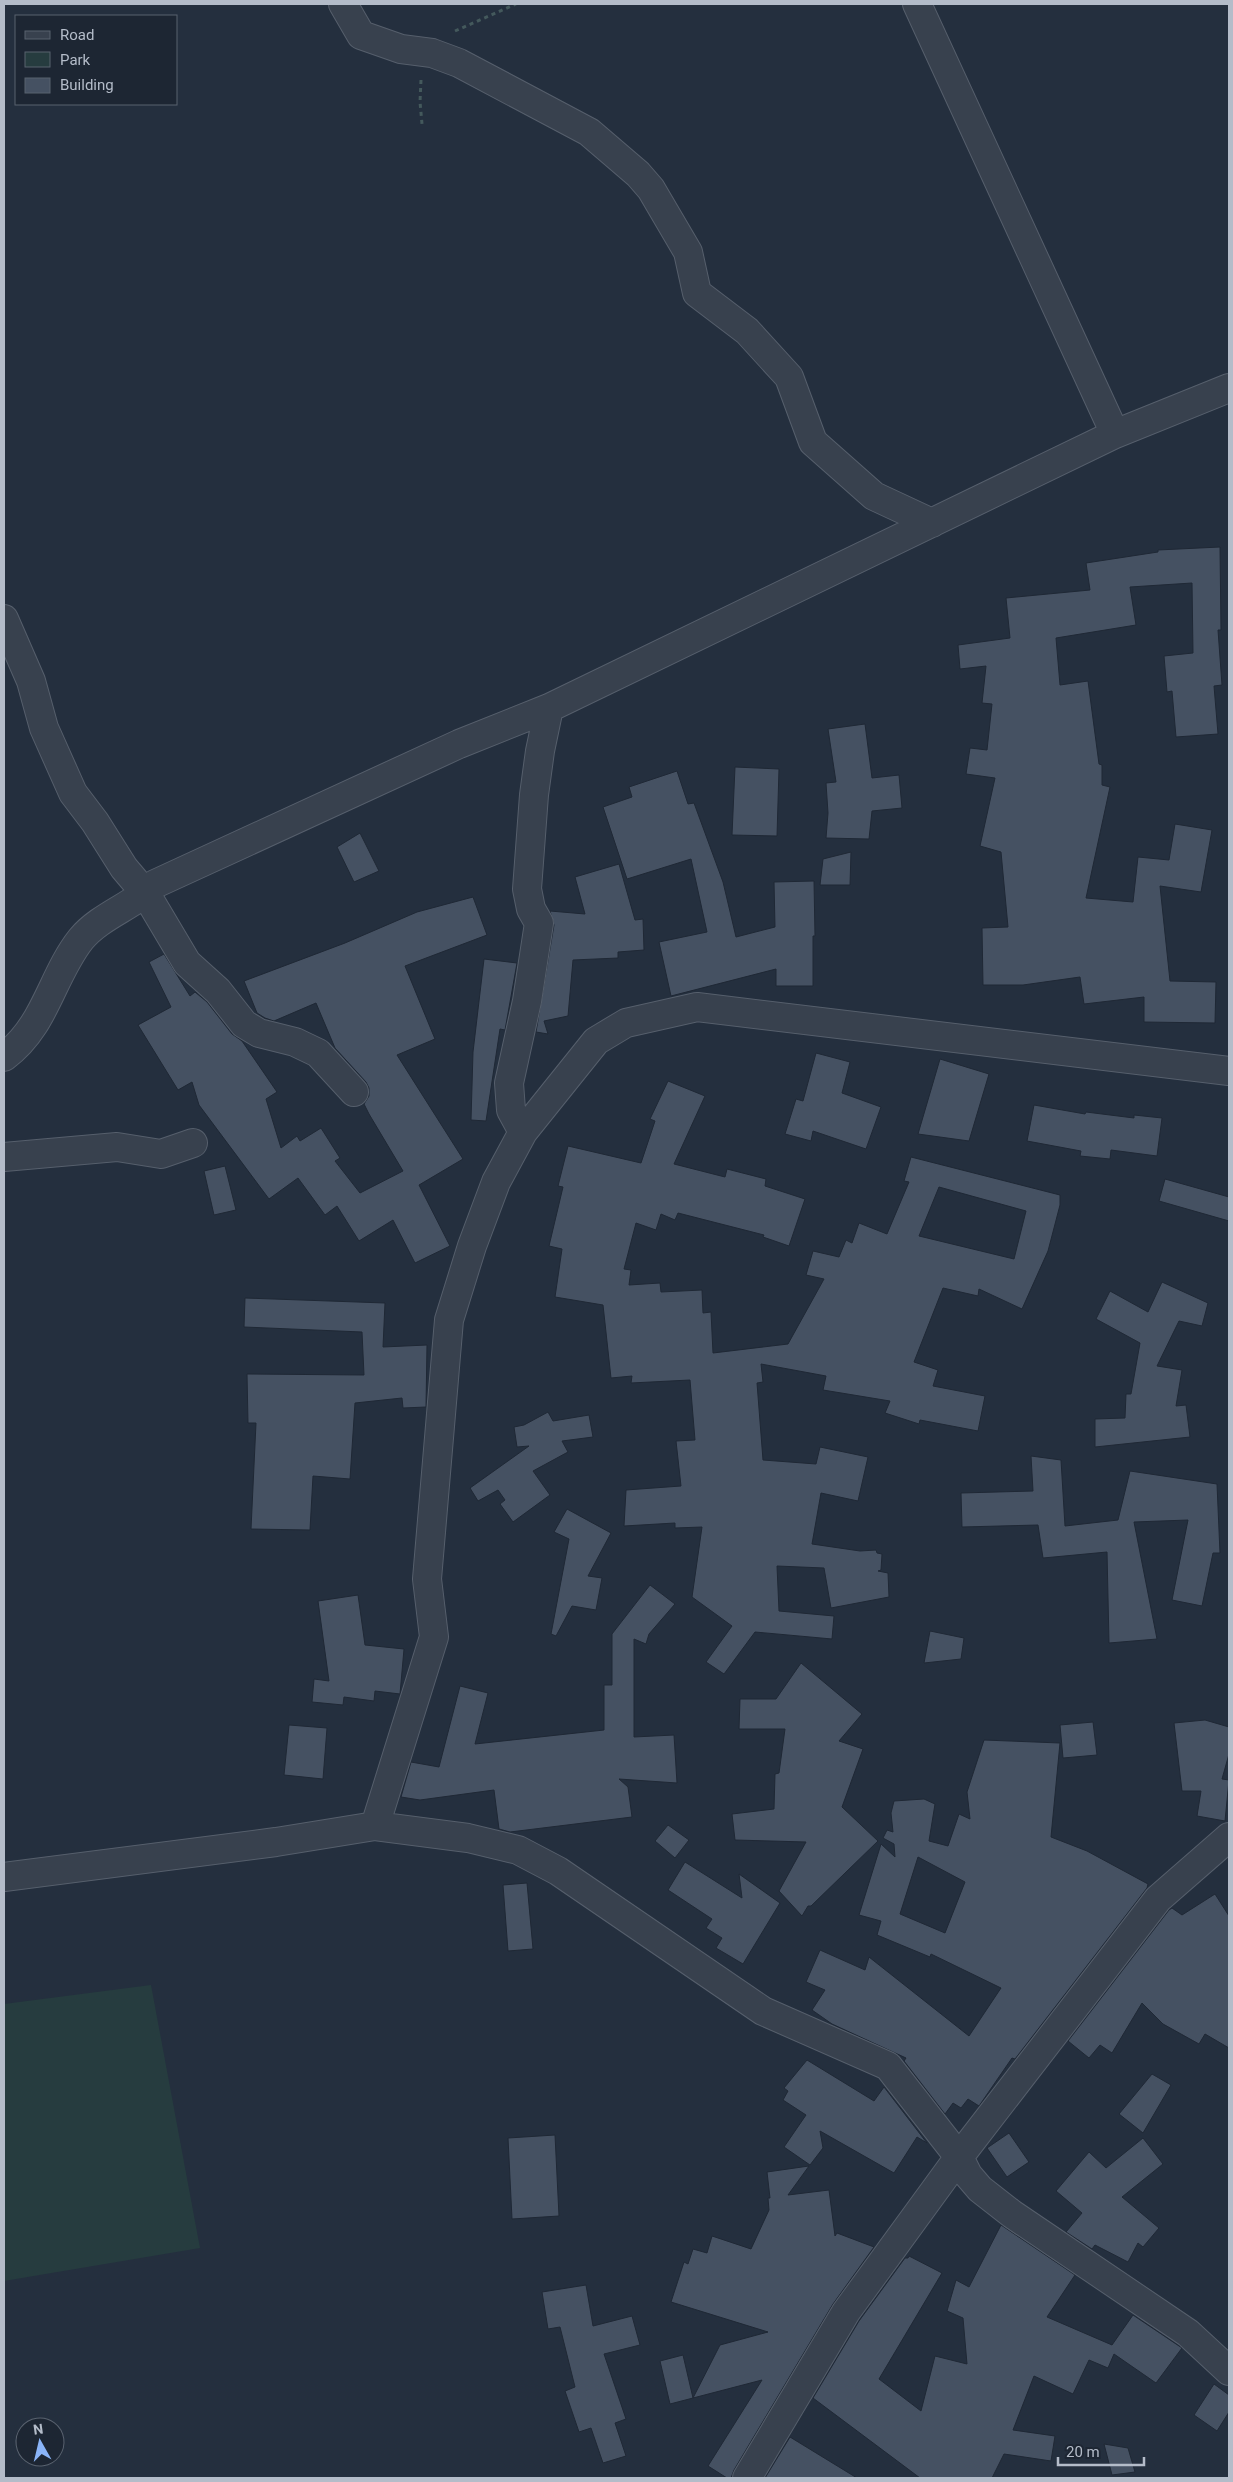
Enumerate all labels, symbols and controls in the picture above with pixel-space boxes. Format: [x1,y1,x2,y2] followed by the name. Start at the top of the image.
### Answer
[15,15,178,105] legend
[60,26,94,44] text: Road
[60,51,91,69] text: Park
[60,76,114,94] text: Building
[15,2417,65,2467] north arrow
[32,2421,44,2438] text: N
[1058,2434,1144,2466] scale bar
[1066,2443,1100,2461] text: 20 m

